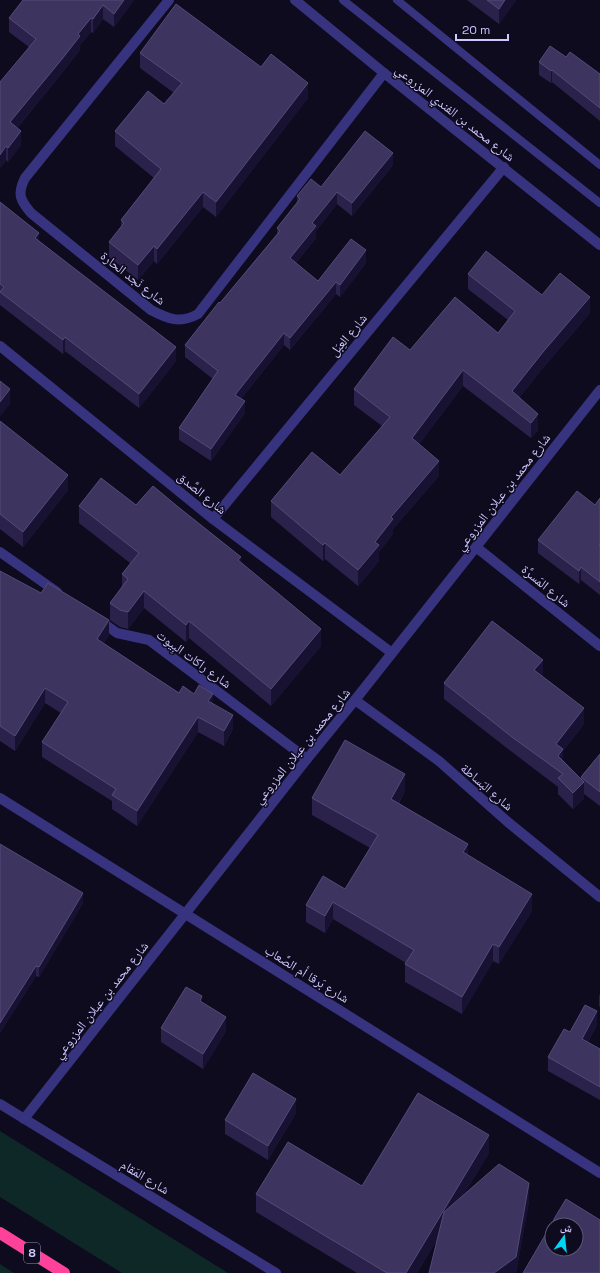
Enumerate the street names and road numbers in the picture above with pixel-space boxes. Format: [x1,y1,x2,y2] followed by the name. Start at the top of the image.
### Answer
[390,61,518,167] street label: شارع محمد بن الفندي المزروعي
[96,247,169,309] street label: شارع نَجد الحارة
[325,310,372,361] street label: شارع العِبَل
[452,430,556,556] street label: شارع محمد بن عبلان المزروعي
[173,468,230,519] street label: شارع الصِّدق
[517,561,574,612] street label: شارع المَسرَّة
[152,626,235,693] street label: شارع راكات البِيوت
[250,685,356,809] street label: شارع محمد بن عبلان المزروعي
[457,760,517,815] street label: شارع البَساطة
[50,938,154,1064] street label: شارع محمد بن عبلان المزروعي
[261,941,352,1008] street label: شارع بَرقا أم الصَّعاب
[117,1156,173,1199] street label: شارع المَقام
[24,1243,40,1263] road number: 8

